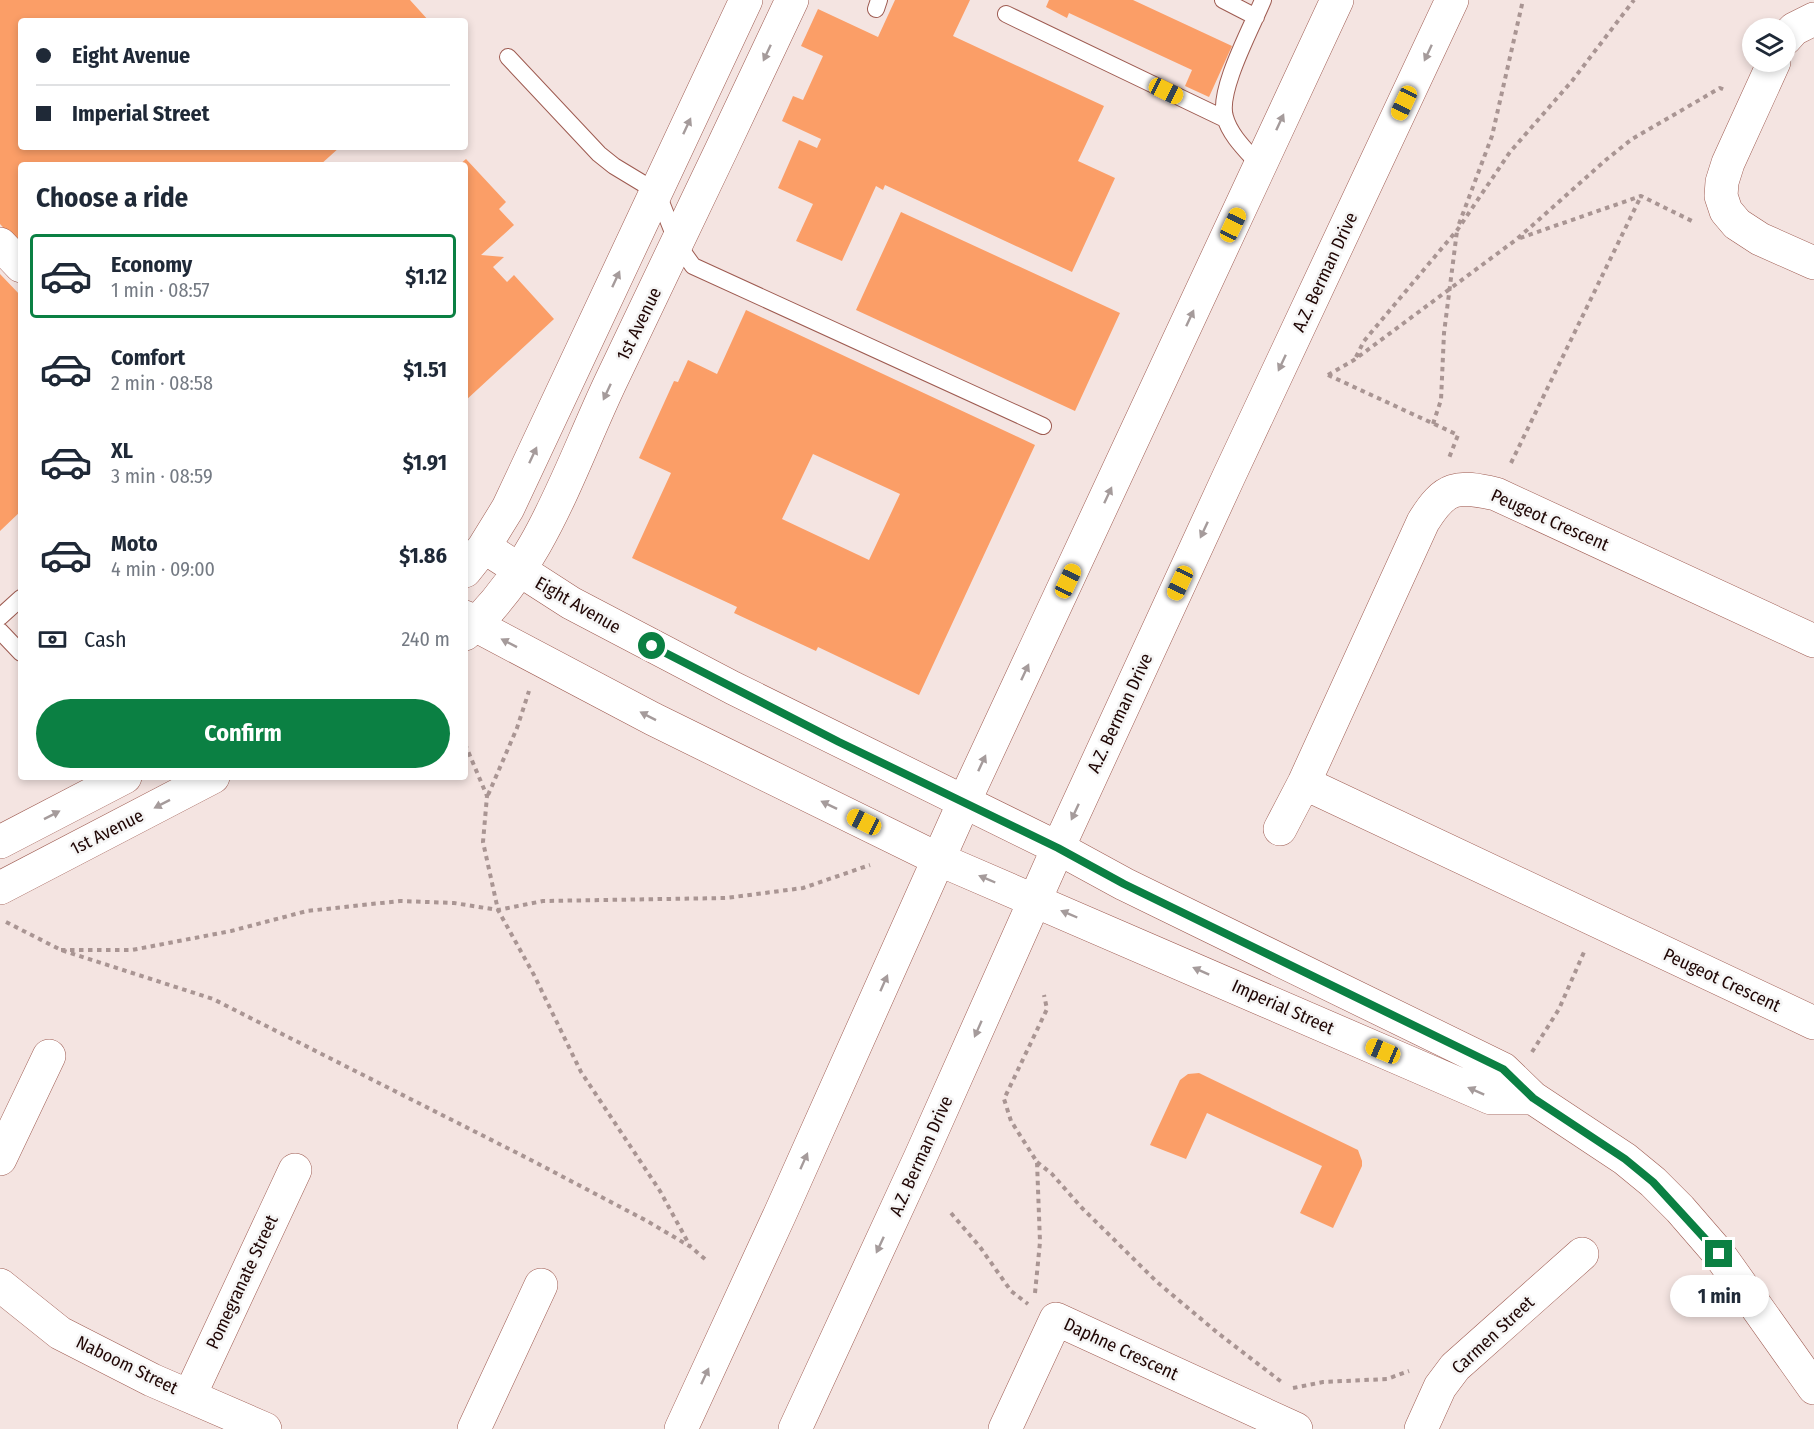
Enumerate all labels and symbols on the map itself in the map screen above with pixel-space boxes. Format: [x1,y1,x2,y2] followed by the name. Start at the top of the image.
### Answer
[762,44,771,62] one-way arrow
[1422,44,1432,62] one-way arrow
[1146,75,1186,107] car
[1388,83,1420,123] car
[1276,113,1285,130] one-way arrow
[682,118,691,135] one-way arrow
[1217,205,1249,245] car
[1288,209,1362,335] street label: A.Z. Berman Drive
[611,270,620,287] one-way arrow
[612,284,666,364] street label: 1st Avenue
[1185,309,1195,327] one-way arrow
[1278,354,1287,371] one-way arrow
[602,384,611,401] one-way arrow
[528,447,537,464] one-way arrow
[1488,484,1612,556] street label: Peugeot Crescent
[1103,486,1112,503] one-way arrow
[1200,521,1209,538] one-way arrow
[1052,561,1084,601] car
[1164,563,1196,603] car
[531,572,625,638] street label: Eight Avenue
[638,632,665,659] route start
[500,638,517,648] one-way arrow
[1083,650,1157,776] street label: A.Z. Berman Drive
[1021,663,1030,680] one-way arrow
[639,711,656,721] one-way arrow
[978,755,987,772] one-way arrow
[153,799,170,809] one-way arrow
[820,800,837,810] one-way arrow
[1070,803,1079,820] one-way arrow
[67,804,147,860] street label: 1st Avenue
[844,806,884,838] car
[44,810,61,820] one-way arrow
[977,874,995,884] one-way arrow
[1060,909,1078,918] one-way arrow
[1660,943,1784,1017] street label: Peugeot Crescent
[1191,966,1209,976] one-way arrow
[879,973,889,991] one-way arrow
[1228,975,1338,1039] street label: Imperial Street
[973,1020,982,1037] one-way arrow
[1363,1036,1403,1066] car
[1466,1086,1484,1096] one-way arrow
[885,1092,957,1220] street label: A.Z. Berman Drive
[799,1151,809,1169] one-way arrow
[201,1211,283,1353] street label: Pomegranate Street
[876,1236,885,1253] one-way arrow
[1705,1240,1732,1267] route end
[1670,1275,1768,1317] callout: 1 min
[1447,1291,1539,1379] street label: Carmen Street
[1060,1313,1182,1385] street label: Daphne Crescent
[72,1331,182,1399] street label: Naboom Street
[701,1367,710,1384] one-way arrow

